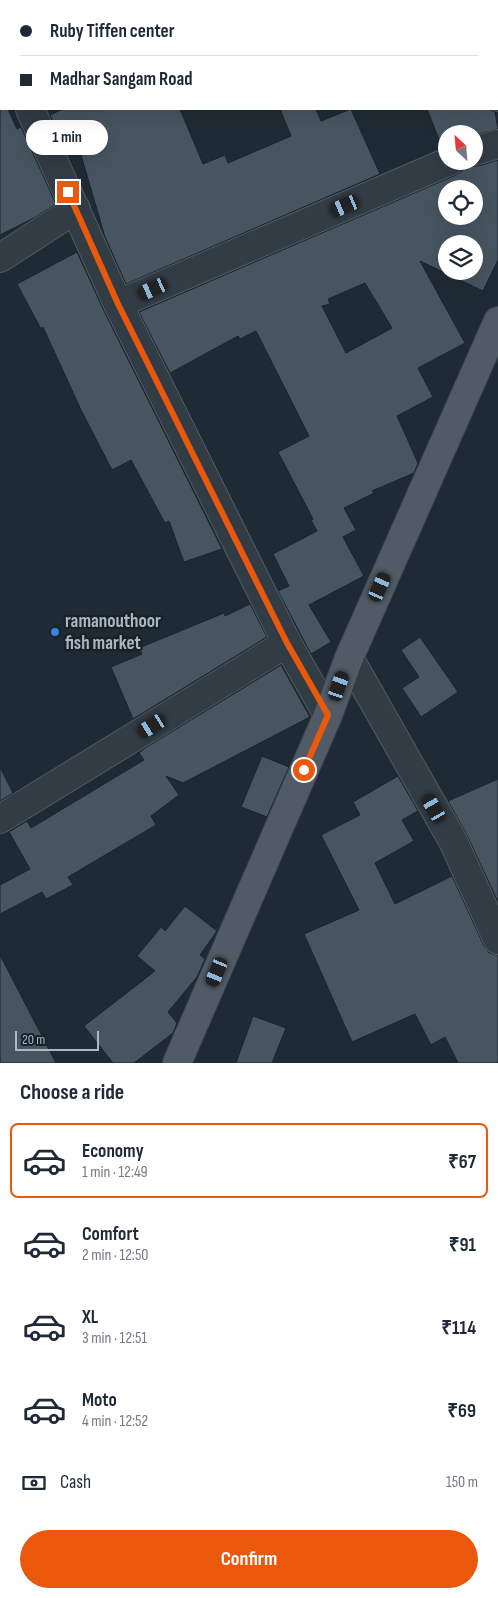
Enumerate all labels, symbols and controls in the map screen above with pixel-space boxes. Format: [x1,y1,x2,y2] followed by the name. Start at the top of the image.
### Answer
[50,20,175,43] text: Ruby Tiffen center
[50,68,193,91] text: Madhar Sangam Road
[27,120,109,154] callout: 1 min
[438,125,482,170] north arrow
[438,125,483,280] map controls
[52,128,82,147] text: 1 min
[438,180,483,225] button: locate
[57,181,79,203] route end
[328,193,361,219] car
[438,235,483,280] button: layers
[136,276,169,302] car
[367,570,392,604] car
[65,610,161,655] place label: ramanouthoor fish market
[49,626,61,638] marker: ramanouthoor fish market
[327,669,350,703] car
[135,712,168,740] car
[293,759,315,781] route start
[420,791,447,825] car
[204,955,229,989] car
[15,1028,99,1051] scale bar
[22,1031,45,1048] text: 20 m
[20,1079,124,1106] text: Choose a ride
[22,1138,67,1183] icon: car
[82,1140,144,1163] text: Economy
[448,1151,476,1174] text: ₹67
[82,1163,148,1182] text: 1 min · 12:49
[22,1221,67,1266] icon: car
[82,1223,139,1246] text: Comfort
[449,1234,476,1257] text: ₹91
[82,1246,148,1265] text: 2 min · 12:50
[22,1304,67,1349] icon: car
[82,1306,98,1329] text: XL
[441,1317,476,1340] text: ₹114
[82,1329,147,1348] text: 3 min · 12:51
[22,1387,67,1432] icon: car
[82,1389,117,1412] text: Moto
[447,1400,476,1423] text: ₹69
[82,1412,148,1431] text: 4 min · 12:52
[20,1469,48,1497] icon: cash
[60,1471,91,1494] text: Cash
[446,1473,478,1492] text: 150 m
[20,1530,478,1588] button: Confirm

